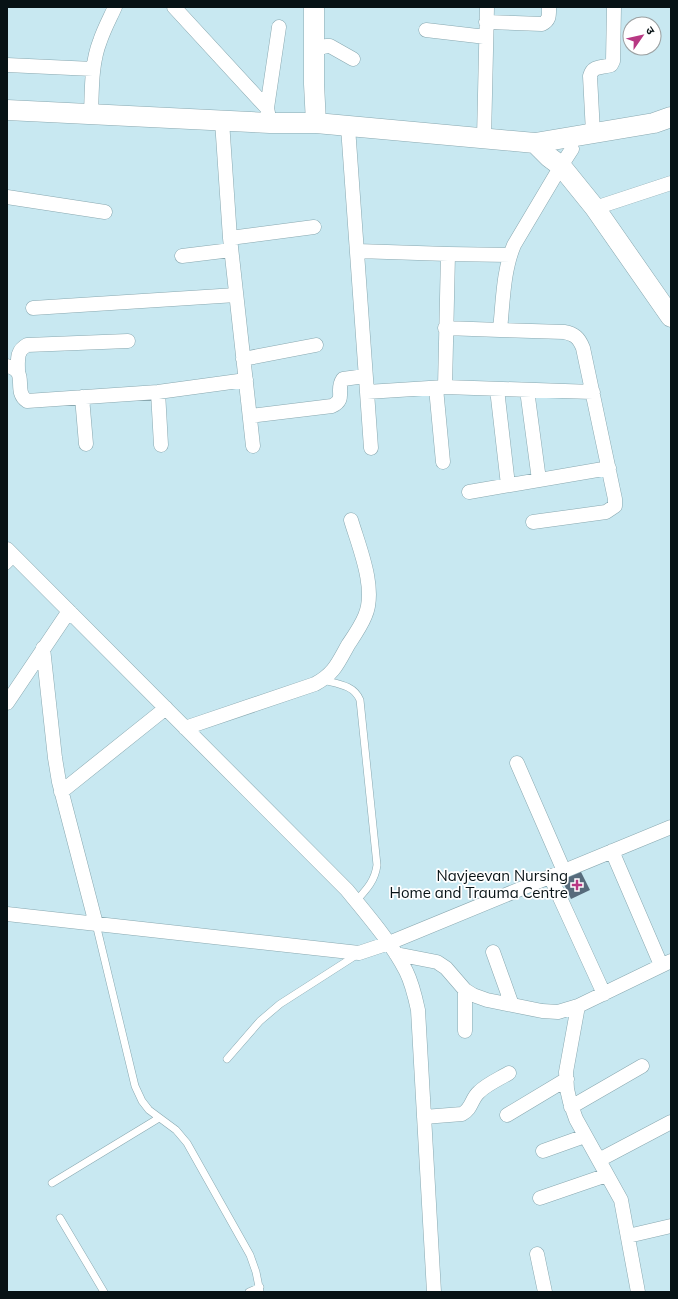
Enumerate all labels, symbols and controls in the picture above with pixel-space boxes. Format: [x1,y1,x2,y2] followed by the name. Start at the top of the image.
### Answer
[622,16,662,56] north arrow
[643,24,658,37] text: उ
[390,866,568,902] place label: Navjeevan Nursing Home and Trauma Centre
[571,879,583,891] marker: Navjeevan Nursing Home and Trauma Centre

